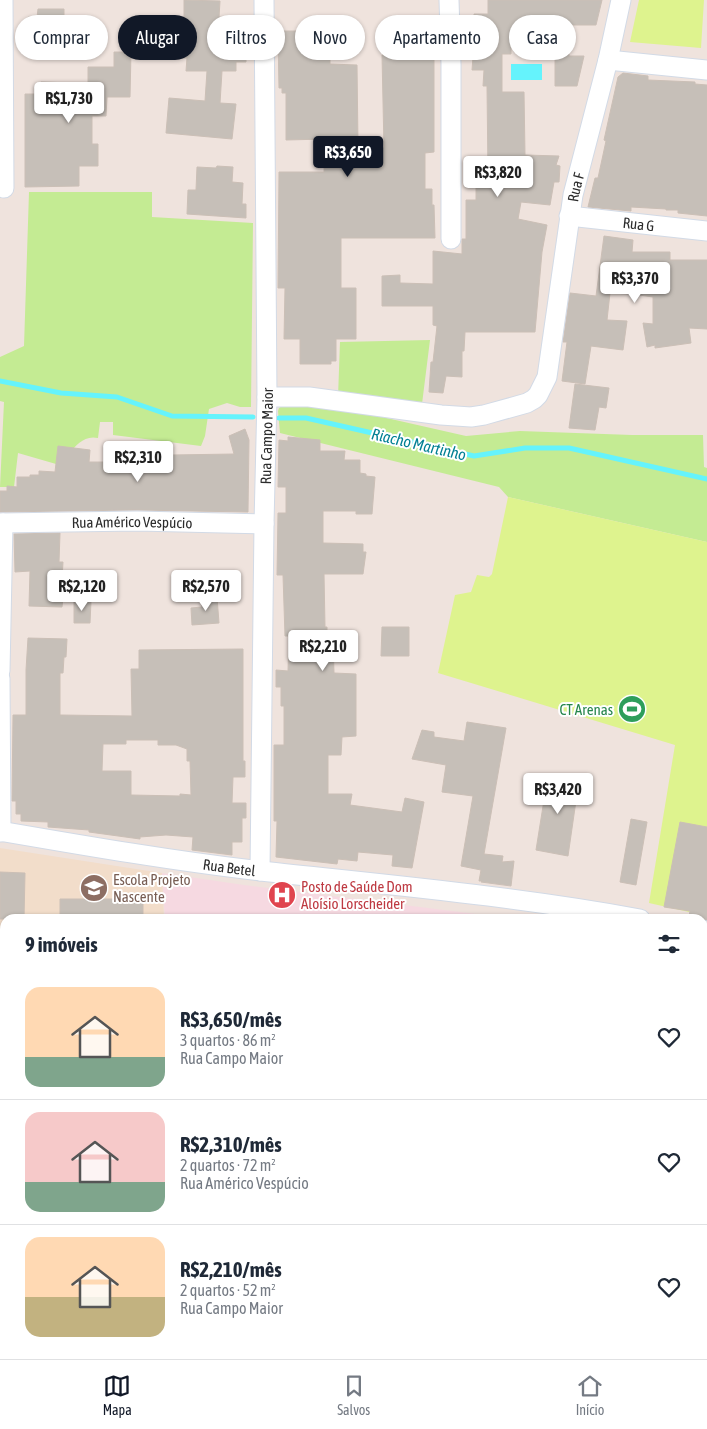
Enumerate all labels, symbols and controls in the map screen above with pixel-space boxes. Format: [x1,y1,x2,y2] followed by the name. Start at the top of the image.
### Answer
[15,15,108,60] chip: Comprar
[118,15,197,60] chip: Alugar
[207,15,285,60] chip: Filtros
[295,15,365,60] chip: Novo
[375,15,499,60] chip: Apartamento
[509,15,576,60] chip: Casa
[23,82,115,124] pin: R$1,730
[45,89,93,107] text: R$1,730
[302,136,394,178] pin: R$3,650
[324,143,372,161] text: R$3,650
[452,156,544,198] pin: R$3,820
[474,163,522,181] text: R$3,820
[564,170,587,203] street label: Rua F
[622,213,655,234] street label: Rua G
[589,262,681,304] pin: R$3,370
[611,269,659,287] text: R$3,370
[256,387,276,485] street label: Rua Campo Maior
[370,424,468,464] water label: Riacho Martinho
[92,440,184,483] pin: R$2,310
[114,448,162,466] text: R$2,310
[71,512,193,531] street label: Rua Américo Vespúcio
[36,570,128,612] pin: R$2,120
[160,570,252,612] pin: R$2,570
[58,577,106,595] text: R$2,120
[182,577,230,595] text: R$2,570
[277,630,369,672] pin: R$2,210
[299,637,347,655] text: R$2,210
[617,694,647,724] sports icon: CT Arenas
[559,701,613,718] place label: CT Arenas
[512,772,604,815] pin: R$3,420
[534,780,582,798] text: R$3,420
[202,855,256,879] street label: Rua Betel
[113,871,191,905] place label: Escola Projeto Nascente
[79,873,109,903] school or university icon: Escola Projeto Nascente
[301,878,413,912] place label: Posto de Saúde Dom Aloísio Lorscheider
[267,880,297,910] hospital icon: Posto de Saúde Dom Aloísio Lorscheider
[655,930,683,958] icon: filters
[25,932,98,956] text: 9 imóveis
[65,1007,125,1067] icon: home
[180,1007,282,1031] text: R$3,650/mês
[655,1023,683,1051] icon: heart
[180,1031,276,1049] text: 3 quartos · 86 m²
[180,1049,283,1067] text: Rua Campo Maior
[65,1132,125,1192] icon: home
[180,1132,282,1156] text: R$2,310/mês
[655,1148,683,1176] icon: heart
[180,1156,276,1174] text: 2 quartos · 72 m²
[180,1174,309,1192] text: Rua Américo Vespúcio
[65,1257,125,1317] icon: home
[180,1257,282,1281] text: R$2,210/mês
[655,1273,683,1301] icon: heart
[180,1281,276,1299] text: 2 quartos · 52 m²
[180,1299,283,1317] text: Rua Campo Maior
[103,1372,132,1418] tab: Mapa
[337,1372,370,1418] tab: Salvos
[576,1372,604,1418] tab: Início

